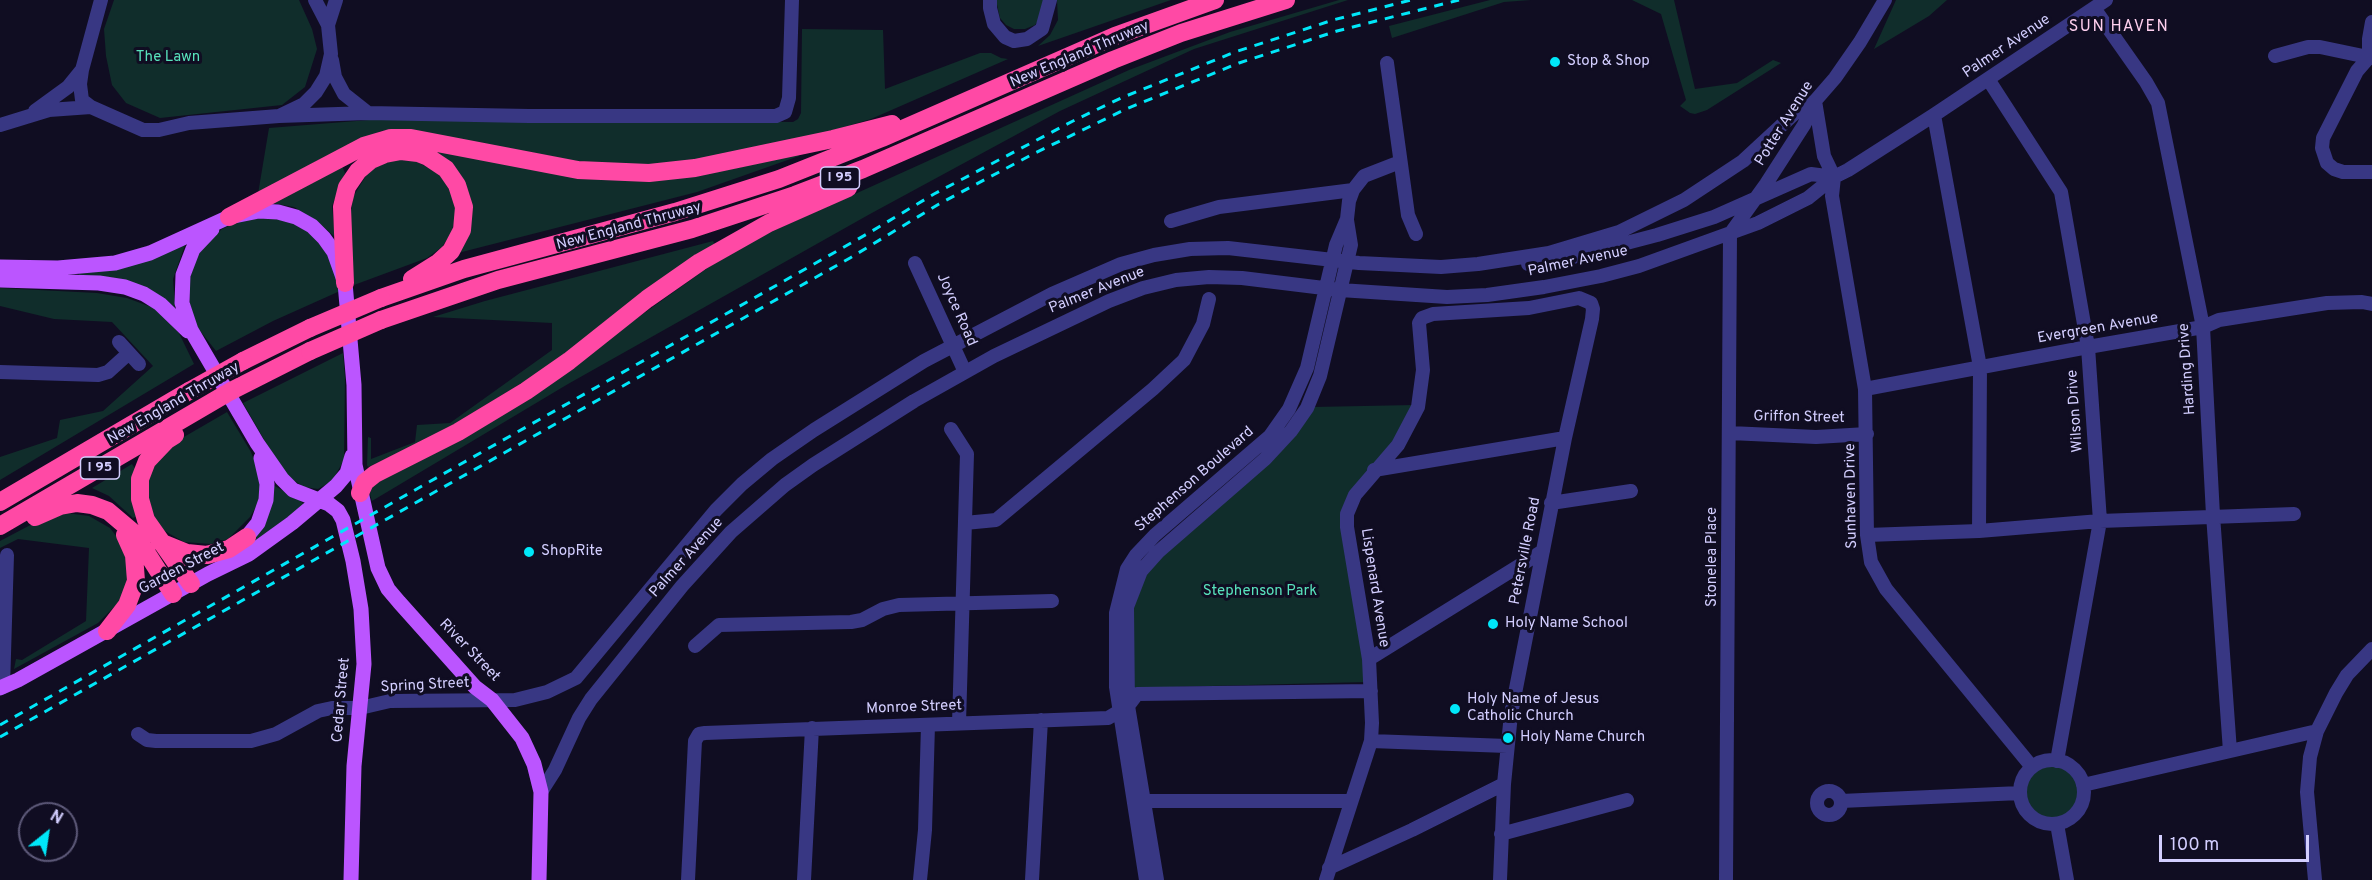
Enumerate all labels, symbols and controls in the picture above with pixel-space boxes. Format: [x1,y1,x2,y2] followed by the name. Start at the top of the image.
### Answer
[1960,11,2054,83] street label: Palmer Avenue
[1008,18,1152,92] street label: New England Thruway
[2069,18,2169,38] district label: SUN HAVEN
[136,49,200,67] park label: The Lawn
[1567,53,1650,71] place label: Stop & Shop
[1548,55,1562,69] marker: Stop & Shop
[1752,78,1818,170] street label: Potter Avenue
[820,167,860,189] road number: I 95
[555,199,703,255] street label: New England Thruway
[1526,243,1630,281] street label: Palmer Avenue
[1047,264,1147,318] street label: Palmer Avenue
[932,271,980,349] street label: Joyce Road
[2036,310,2160,348] street label: Evergreen Avenue
[2176,322,2200,416] street label: Harding Drive
[105,359,243,449] street label: New England Thruway
[2064,369,2088,453] street label: Wilson Drive
[1753,408,1845,428] street label: Griffon Street
[1132,424,1258,536] street label: Stephenson Boulevard
[1842,443,1862,549] street label: Sunhaven Drive
[80,457,120,479] road number: I 95
[1507,496,1545,606] street label: Petersville Road
[1704,507,1722,607] street label: Stonelea Place
[646,514,728,602] street label: Palmer Avenue
[1356,527,1392,649] street label: Lispenard Avenue
[136,539,228,599] street label: Garden Street
[541,543,603,561] place label: ShopRite
[522,545,536,559] marker: ShopRite
[1203,583,1317,601] park label: Stephenson Park
[1505,615,1628,633] place label: Holy Name School
[435,616,503,686] street label: River Street
[1486,617,1500,631] marker: Holy Name School
[329,657,355,743] street label: Cedar Street
[380,675,470,697] street label: Spring Street
[1467,691,1599,726] place label: Holy Name of Jesus Catholic Church
[866,697,962,719] street label: Monroe Street
[1448,702,1462,716] marker: Holy Name of Jesus Catholic Church
[1520,729,1645,747] place label: Holy Name Church
[1501,731,1515,745] marker: Holy Name Church
[18,802,78,862] north arrow
[46,807,66,830] text: N
[2162,823,2312,861] scale bar
[2170,834,2219,857] text: 100 m

